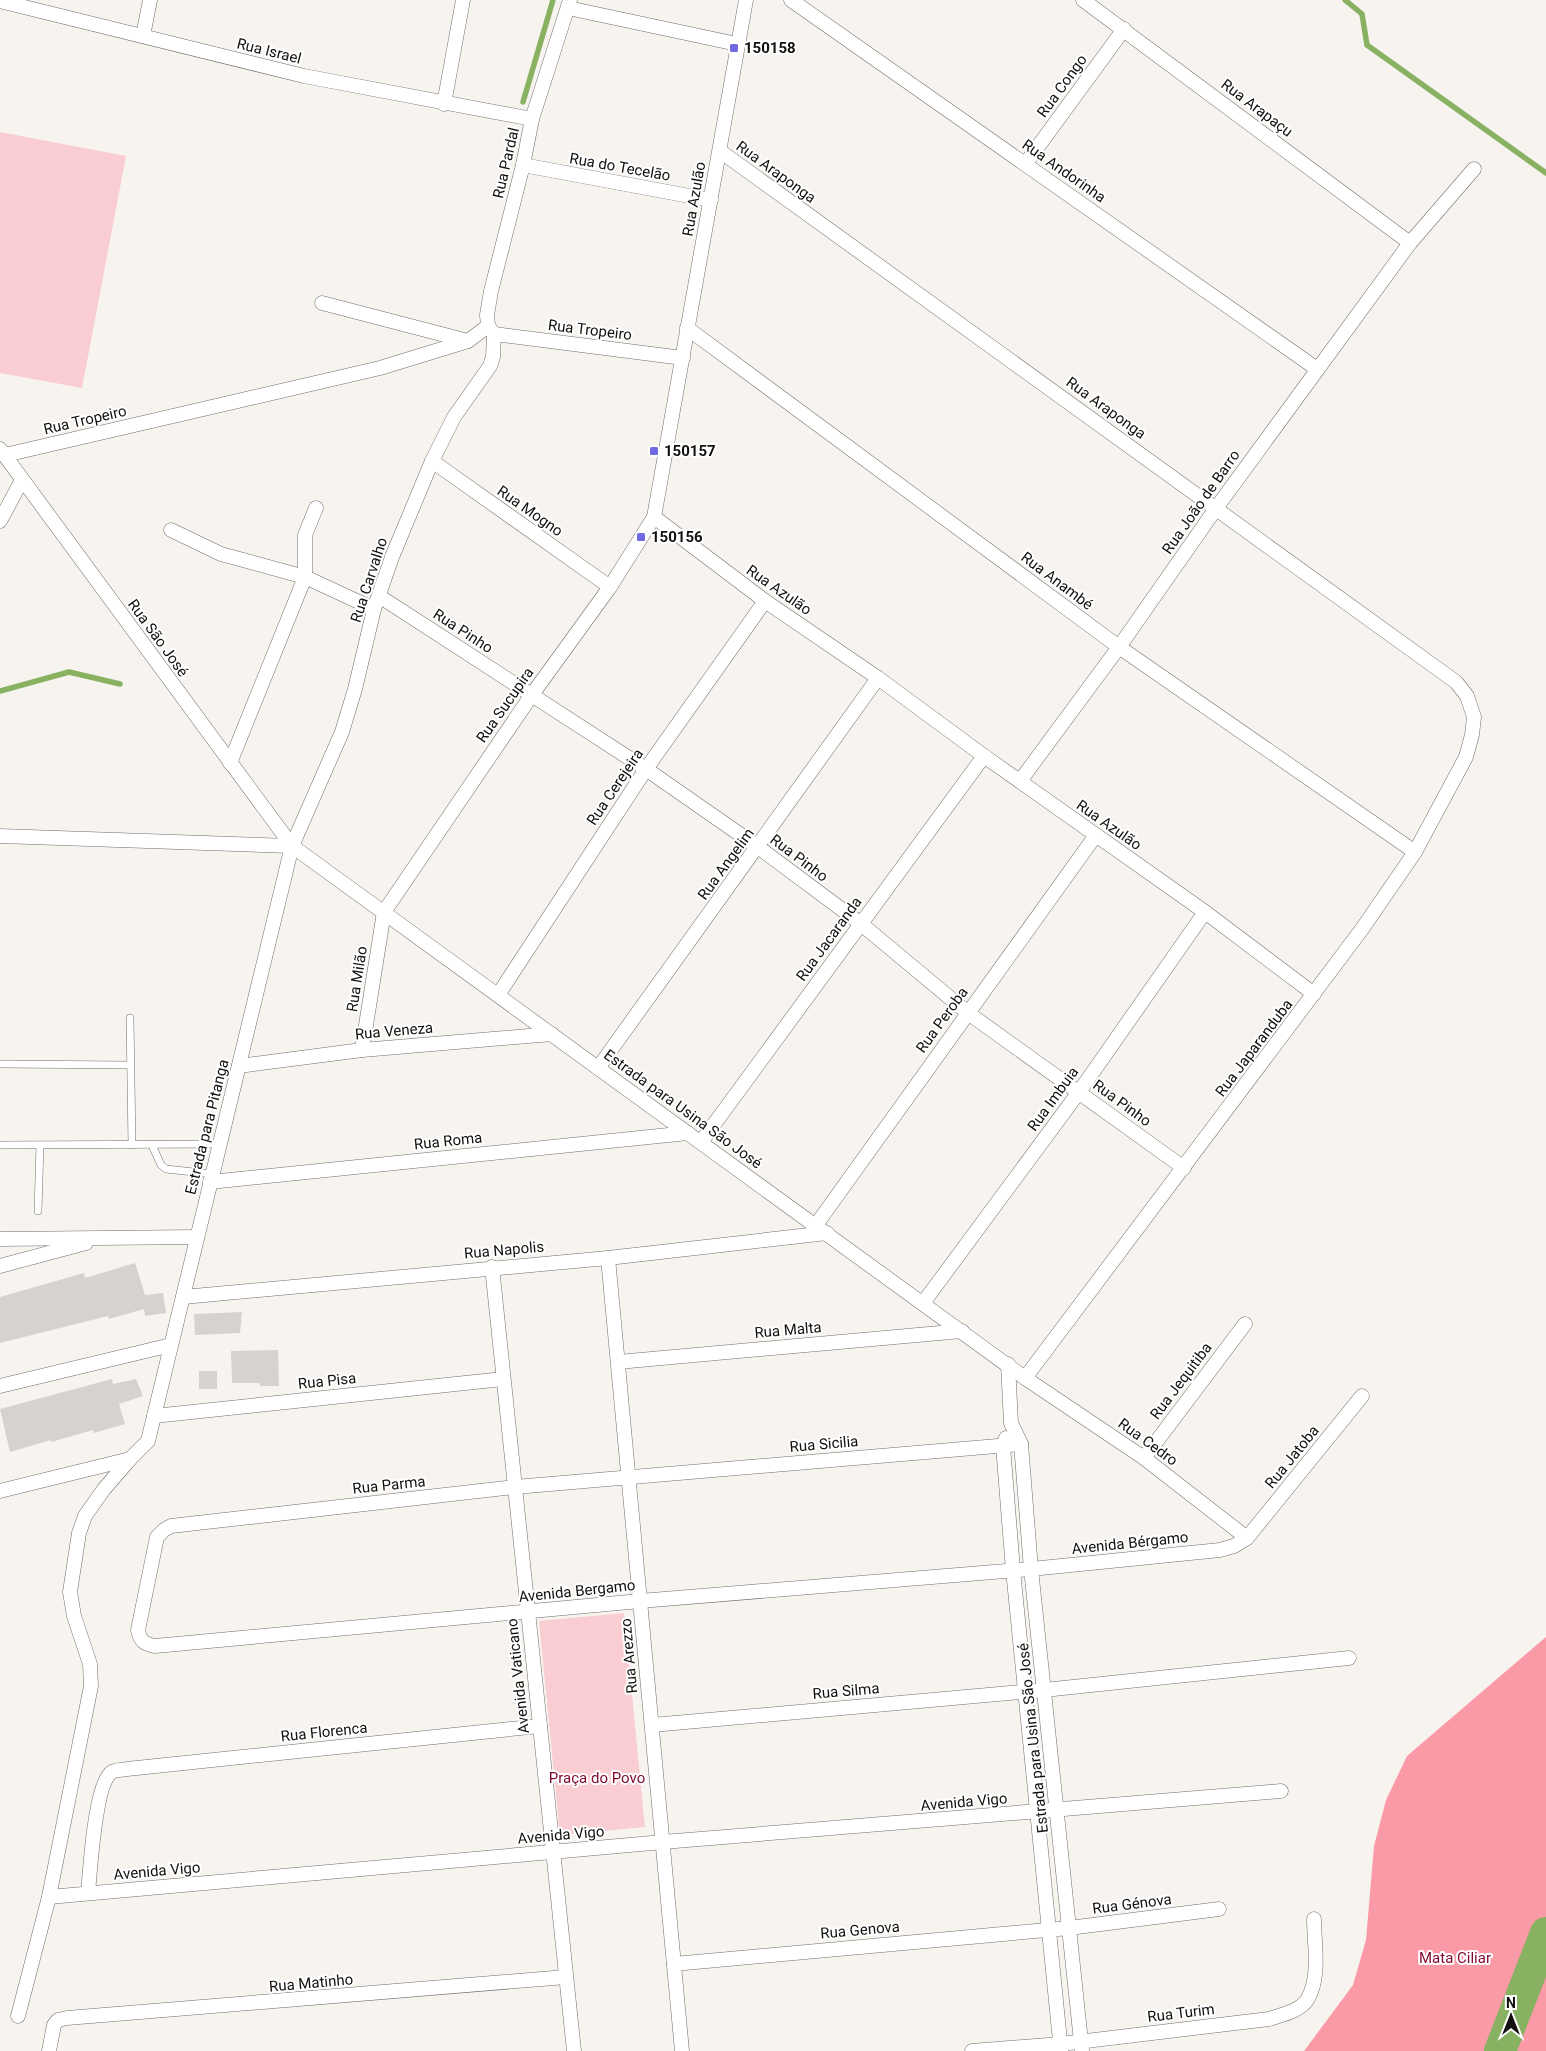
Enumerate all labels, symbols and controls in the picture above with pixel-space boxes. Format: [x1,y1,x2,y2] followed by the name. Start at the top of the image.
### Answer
[235,34,303,68] street label: Rua Israel
[744,39,796,57] place label: 150158
[728,42,740,54] marker: 150158
[1033,51,1091,121] street label: Rua Congo
[1218,75,1296,141] street label: Rua Arapaçu
[489,126,523,200] street label: Rua Pardal
[1019,136,1109,206] street label: Rua Andorinha
[733,137,819,207] street label: Rua Araponga
[568,149,672,185] street label: Rua do Tecelão
[679,160,709,238] street label: Rua Azulão
[547,316,633,344] street label: Rua Tropeiro
[1063,373,1149,443] street label: Rua Araponga
[42,402,128,438] street label: Rua Tropeiro
[664,442,716,460] place label: 150157
[648,445,660,457] marker: 150157
[1158,447,1244,557] street label: Rua João de Barro
[494,482,566,540] street label: Rua Mogno
[651,528,703,546] place label: 150156
[635,531,647,543] marker: 150156
[347,535,391,625] street label: Rua Carvalho
[1018,548,1096,614] street label: Rua Anambé
[743,561,815,619] street label: Rua Azulão
[124,596,192,680] street label: Rua São José
[430,605,496,657] street label: Rua Pinho
[472,664,538,746] street label: Rua Sucupira
[583,745,647,829] street label: Rua Cerejeira
[1073,796,1145,854] street label: Rua Azulão
[694,825,758,903] street label: Rua Angelim
[767,830,831,886] street label: Rua Pinho
[792,893,866,985] street label: Rua Jacaranda
[343,945,371,1013] street label: Rua Milão
[912,984,972,1056] street label: Rua Peroba
[1212,996,1296,1100] street label: Rua Japaranduba
[354,1019,434,1043] street label: Rua Veneza
[600,1046,766,1172] street label: Estrada para Usina São José
[181,1058,233,1196] street label: Estrada para Pitanga
[1024,1063,1082,1135] street label: Rua Imbuia
[1089,1076,1155,1130] street label: Rua Pinho
[413,1128,483,1154] street label: Rua Roma
[463,1238,545,1262] street label: Rua Napolis
[754,1318,822,1342] street label: Rua Malta
[1146,1339,1216,1423] street label: Rua Jequitiba
[297,1369,357,1393] street label: Rua Pisa
[1115,1414,1181,1470] street label: Rua Cedro
[1261,1422,1323,1492] street label: Rua Jatoba
[789,1432,859,1456] street label: Rua Sicilia
[352,1472,426,1498] street label: Rua Parma
[1071,1528,1189,1558] street label: Avenida Bérgamo
[518,1576,636,1606] street label: Avenida Bergamo
[503,1618,533,1734] street label: Avenida Vaticano
[617,1618,641,1694] street label: Rua Arezzo
[1014,1642,1052,1834] street label: Estrada para Usina São José
[812,1679,880,1703] street label: Rua Silma
[280,1718,368,1746] street label: Rua Florenca
[549,1769,645,1787] park label: Praça do Povo
[920,1789,1008,1815] street label: Avenida Vigo
[517,1822,605,1848] street label: Avenida Vigo
[113,1858,201,1884] street label: Avenida Vigo
[1091,1890,1173,1918] street label: Rua Génova
[820,1918,900,1942] street label: Rua Genova
[1419,1949,1491,1967] park label: Mata Ciliar
[268,1970,354,1996] street label: Rua Matinho
[1486,1991,1536,2041] north arrow
[1506,1995,1516,2011] text: N
[1146,2000,1216,2026] street label: Rua Turim

